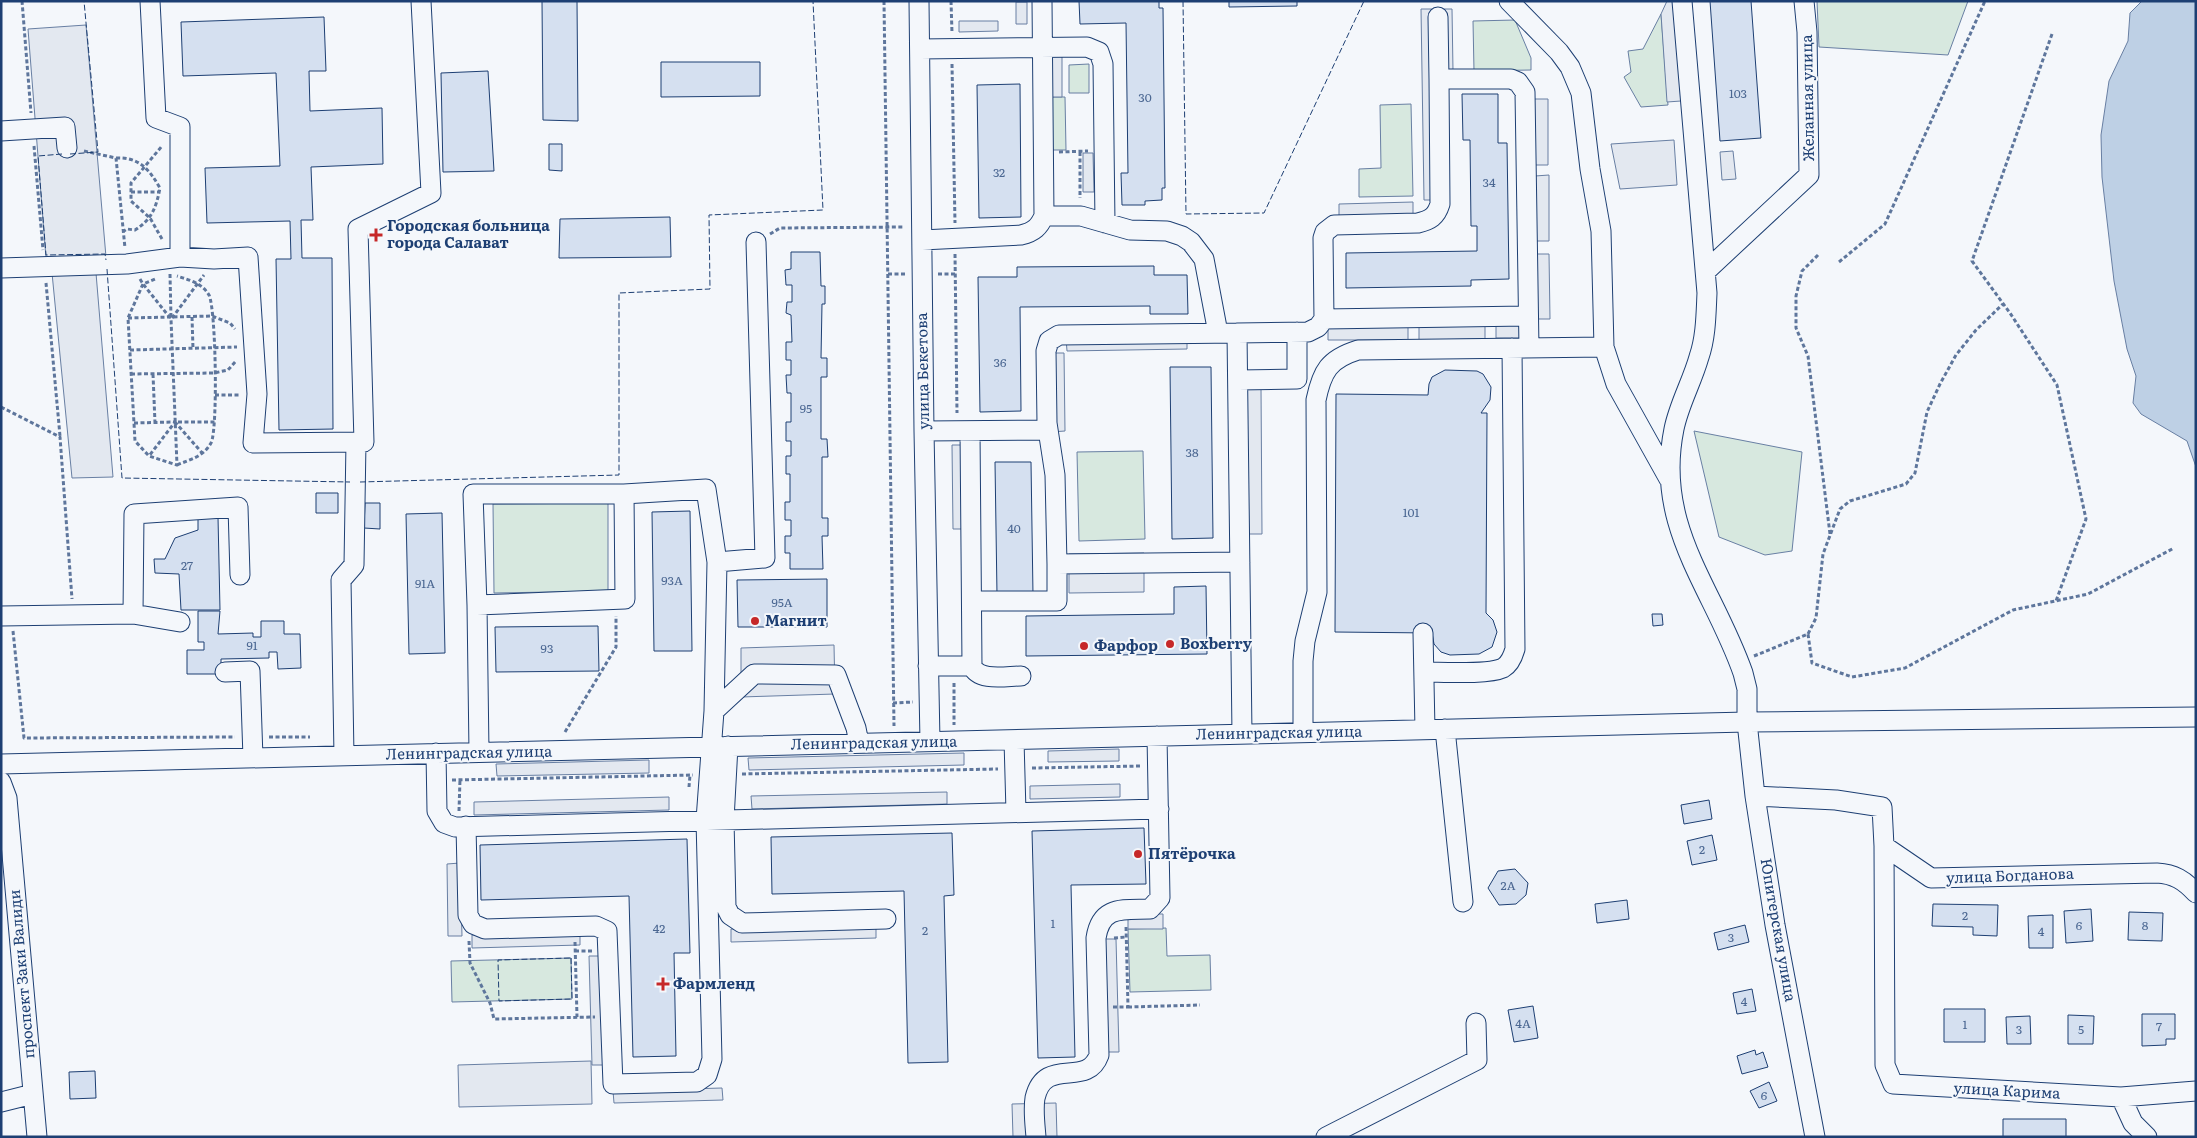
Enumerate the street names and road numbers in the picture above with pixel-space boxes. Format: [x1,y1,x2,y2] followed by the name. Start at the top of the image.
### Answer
[1794,33,1819,162] street label: Желанная улица
[909,311,934,430] street label: улица Бекетова
[1196,719,1363,744] street label: Ленинградская улица
[791,729,958,754] street label: Ленинградская улица
[386,739,553,764] street label: Ленинградская улица
[1756,856,1804,1004] street label: Юпитерская улица
[1946,861,2075,888] street label: улица Богданова
[2,888,39,1060] street label: проспект Заки Валиди
[1953,1075,2062,1104] street label: улица Карима

